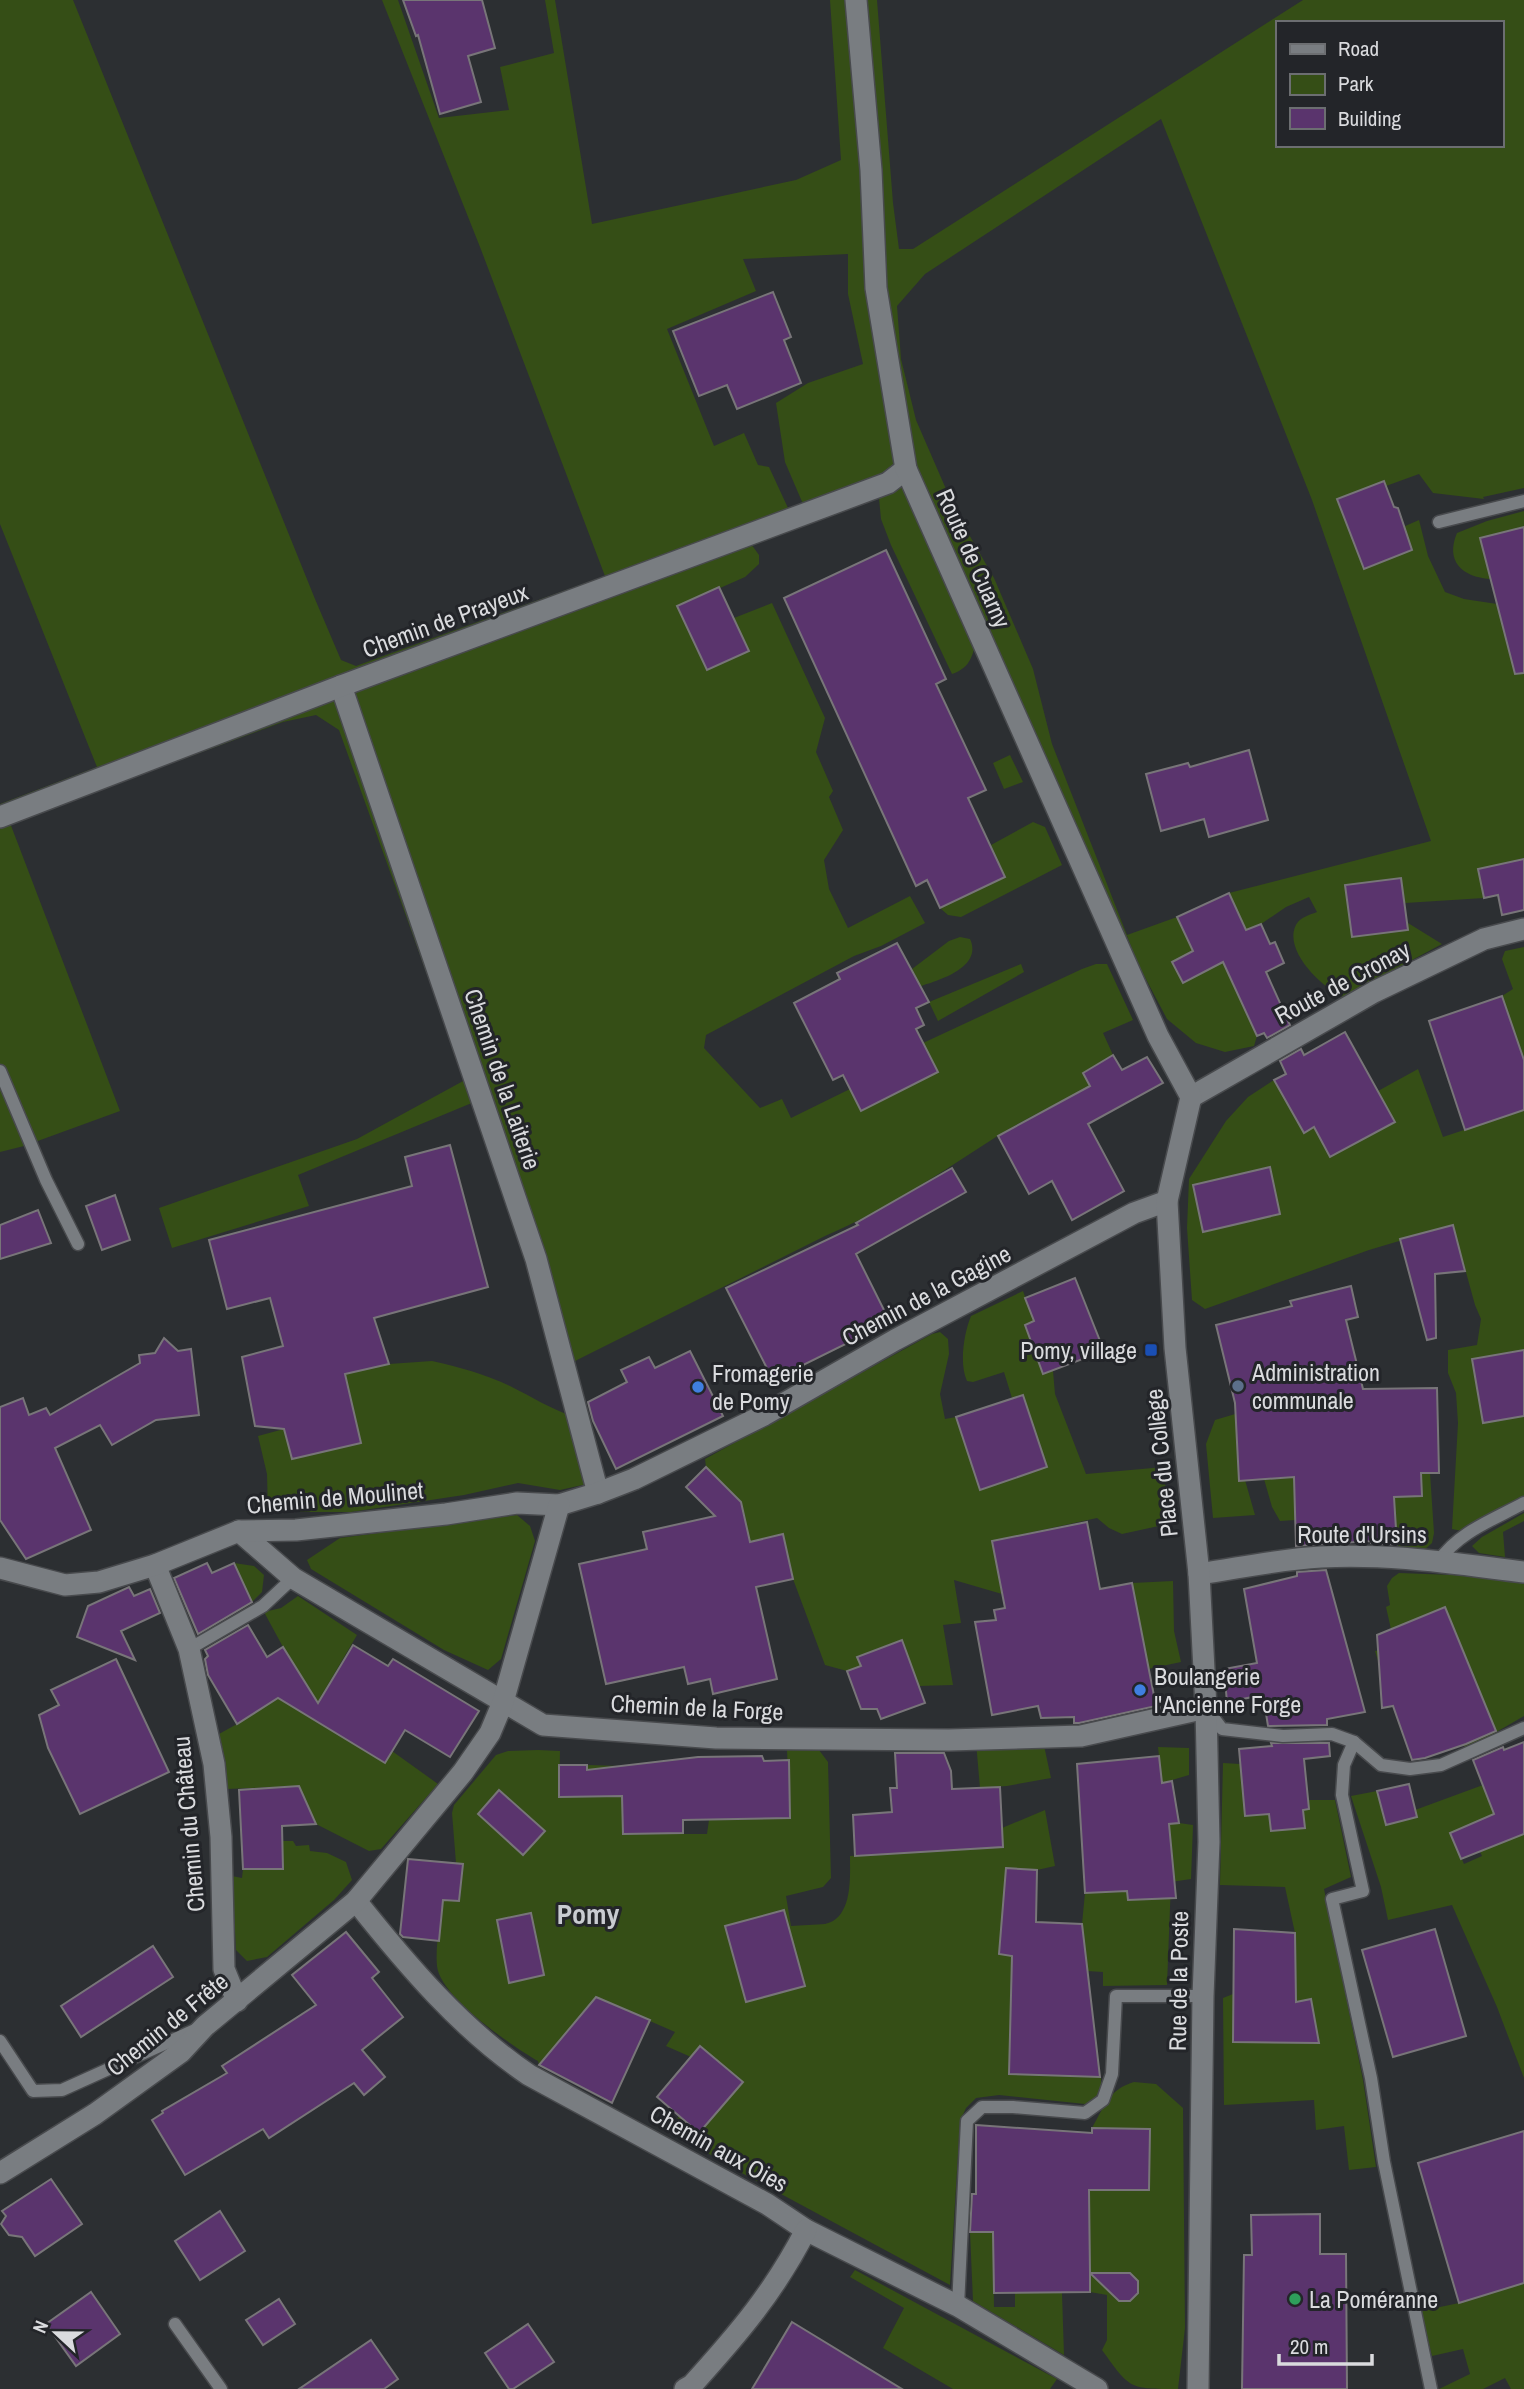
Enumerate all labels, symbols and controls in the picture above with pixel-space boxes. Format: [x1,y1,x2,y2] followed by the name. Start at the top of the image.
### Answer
[1276,21,1503,147] legend
[1338,34,1379,63] text: Road
[1338,69,1374,98] text: Park
[1338,104,1402,133] text: Building
[929,484,1019,633] street label: Route de Cuarny
[358,575,532,665] street label: Chemin de Prayeux
[1269,933,1415,1031] street label: Route de Cronay
[457,984,549,1174] street label: Chemin de la Laiterie
[836,1237,1016,1353] street label: Chemin de la Gagine
[1020,1334,1137,1366] place label: Pomy, village
[1143,1342,1159,1358] marker: Pomy, village
[1251,1356,1380,1416] place label: Administration communale
[712,1357,814,1417] place label: Fromagerie de Pomy
[1230,1378,1246,1394] marker: Administration communale
[690,1379,706,1395] marker: Fromagerie de Pomy
[1137,1387,1185,1539] street label: Place du Collège
[245,1473,425,1521] street label: Chemin de Moulinet
[1297,1518,1427,1550] street label: Route d'Ursins
[1154,1660,1301,1720] place label: Boulangerie l'Ancienne Forge
[1132,1682,1148,1698] marker: Boulangerie l'Ancienne Forge
[610,1686,784,1728] street label: Chemin de la Forge
[164,1735,212,1913] street label: Chemin du Château
[557,1895,619,1933] district label: Pomy
[1161,1911,1195,2051] street label: Rue de la Poste
[100,1965,234,2083] street label: Chemin de Frête
[644,2097,794,2199] street label: Chemin aux Oies
[1309,2283,1438,2315] place label: La Poméranne
[1287,2291,1303,2307] marker: La Poméranne
[21,2298,91,2368] north arrow
[26,2317,54,2337] text: N
[1279,2322,1372,2366] scale bar
[1290,2332,1328,2361] text: 20 m

